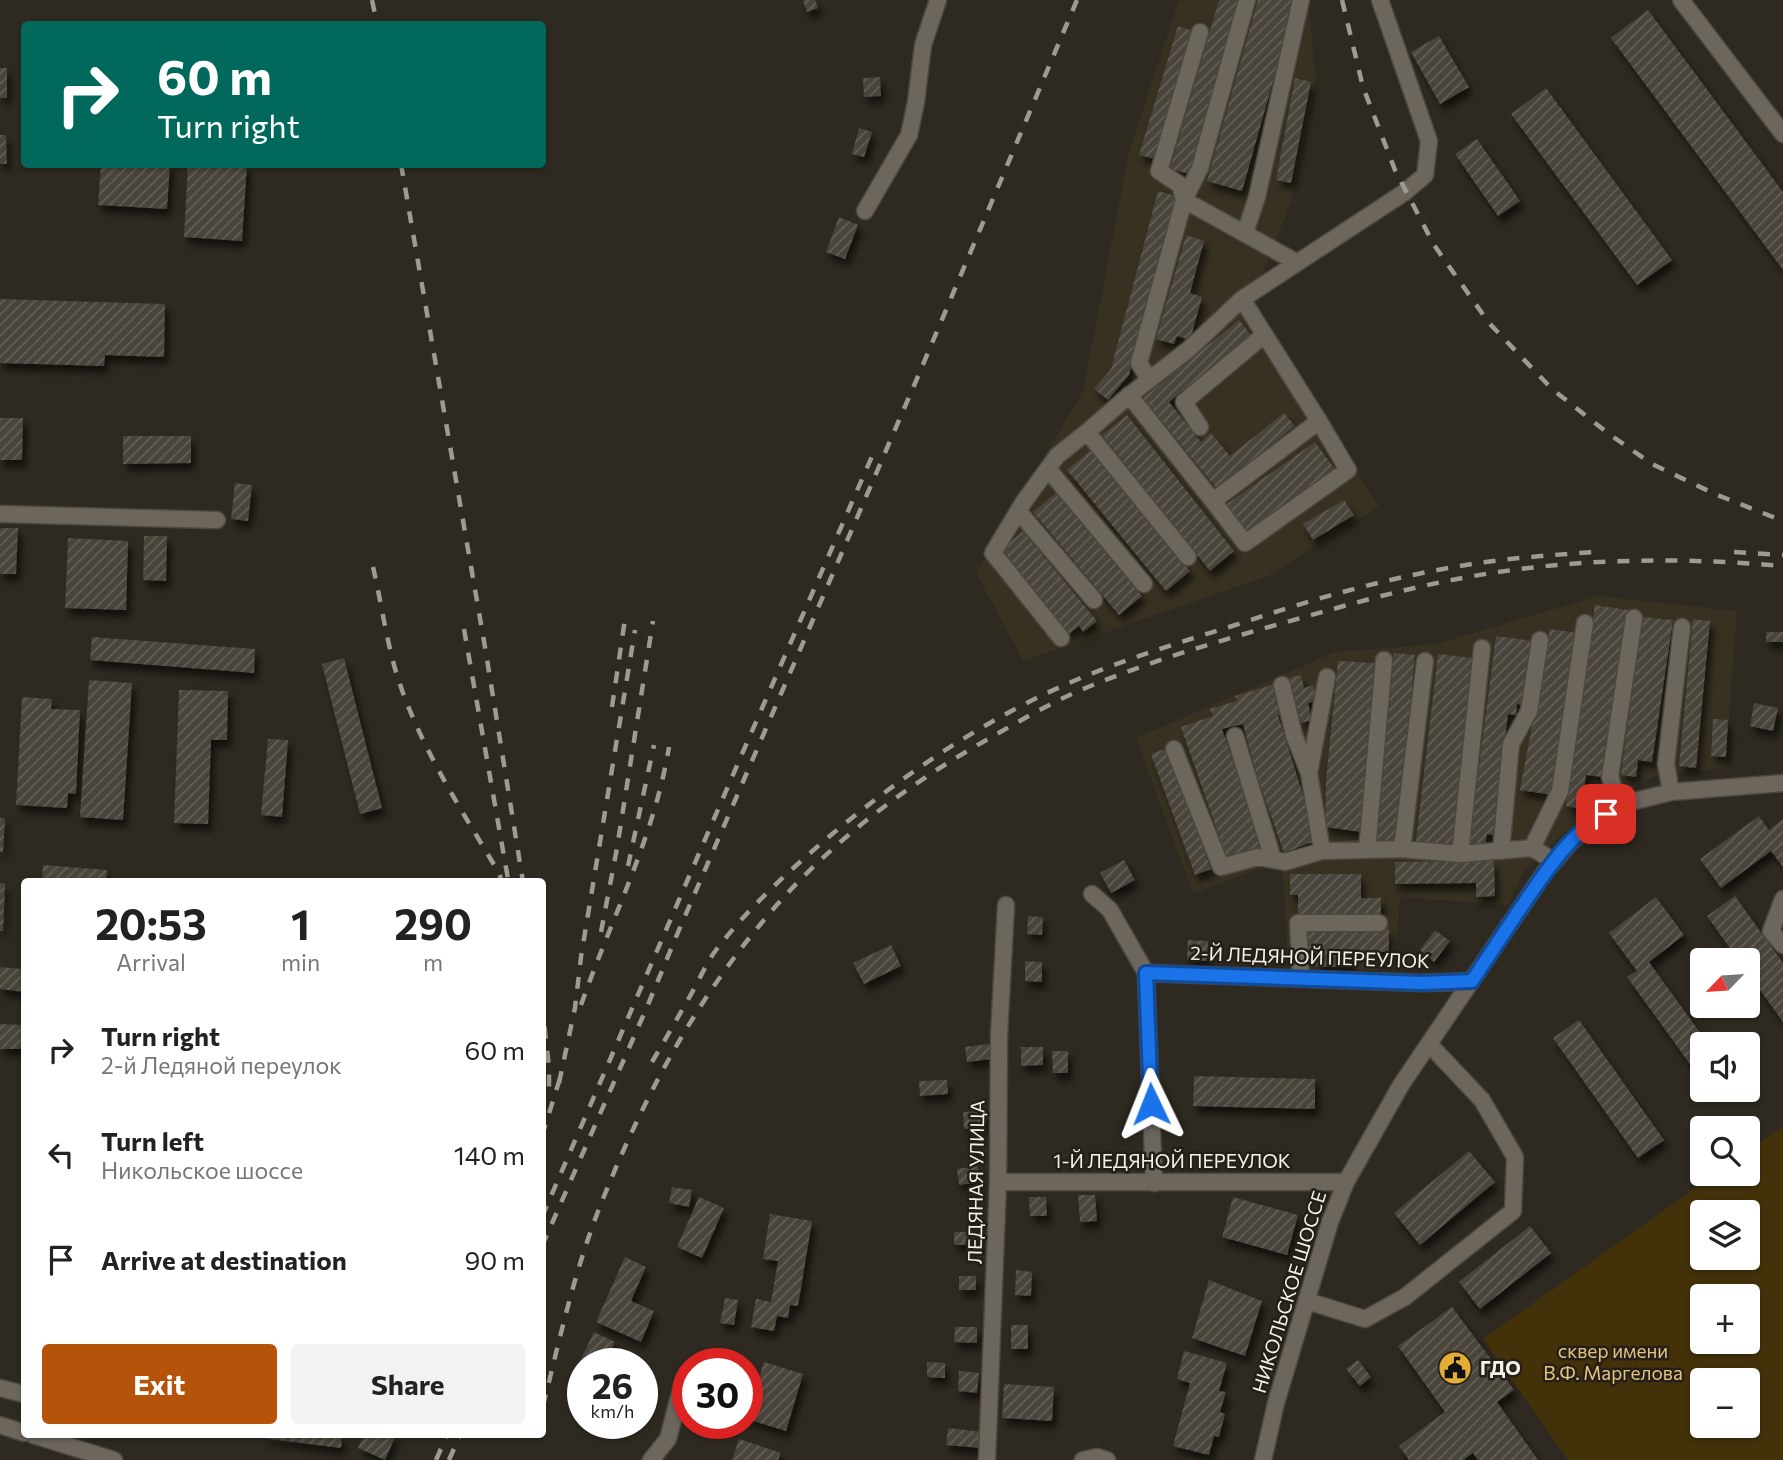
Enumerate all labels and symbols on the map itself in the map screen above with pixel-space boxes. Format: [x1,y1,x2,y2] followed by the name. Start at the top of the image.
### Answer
[1576,784,1636,844] pin
[1190,941,1430,972] street label: 2-Й ЛЕДЯНОЙ ПЕРЕУЛОК
[1690,948,1760,1018] north arrow
[1114,1067,1188,1141] position arrow
[963,1100,988,1264] street label: ЛЕДЯНАЯ УЛИЦА
[1053,1149,1291,1172] street label: 1-Й ЛЕДЯНОЙ ПЕРЕУЛОК
[1247,1188,1330,1396] street label: НИКОЛЬСКОЕ ШОССЕ
[1543,1339,1683,1384] park label: сквер имени В.Ф. Маргелова
[672,1348,763,1439] speed limit sign: 30
[1436,1349,1474,1387] public building icon: ГДО
[1480,1356,1521,1379] place label: ГДО

